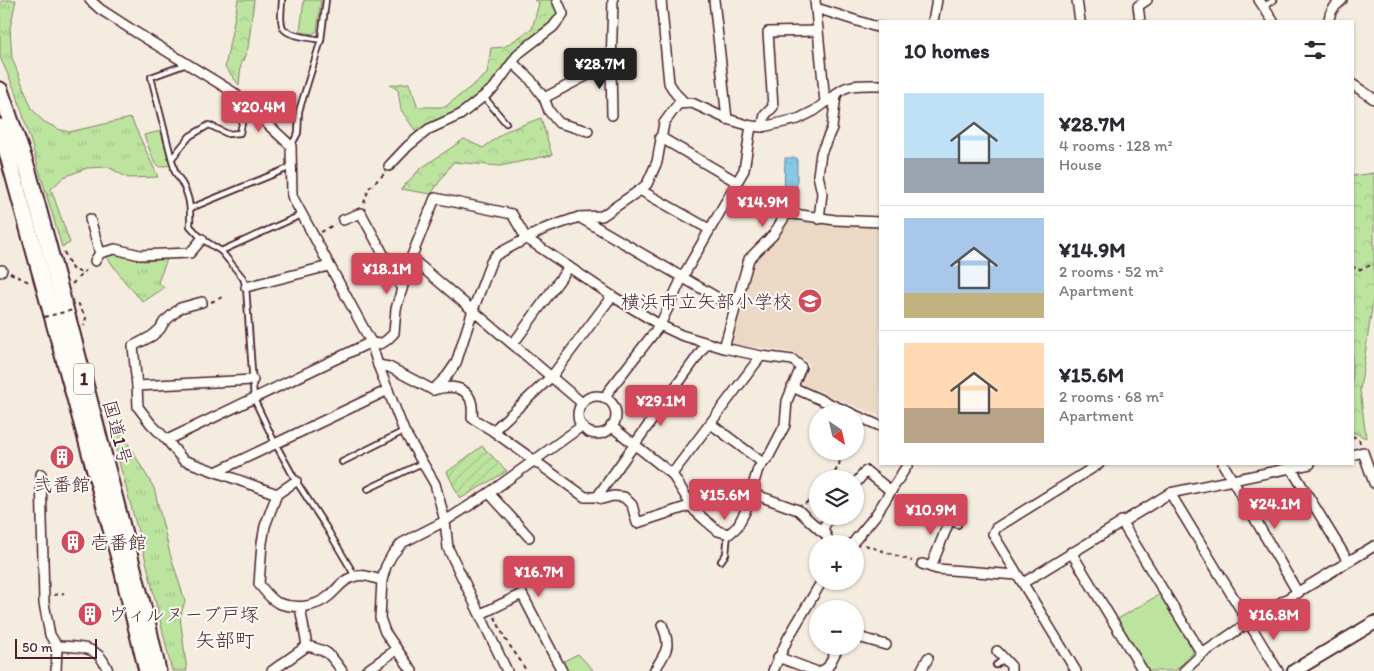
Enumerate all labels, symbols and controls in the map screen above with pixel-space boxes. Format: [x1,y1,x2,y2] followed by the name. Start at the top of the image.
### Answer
[1301,36,1329,64] icon: filters
[904,38,990,63] text: 10 homes
[559,48,641,90] pin: ¥28.7M
[575,54,625,73] text: ¥28.7M
[218,90,300,133] pin: ¥20.4M
[232,97,286,116] text: ¥20.4M
[1059,111,1125,136] text: ¥28.7M
[944,113,1004,173] icon: home
[1059,136,1173,155] text: 4 rooms · 128 m²
[1059,155,1102,174] text: House
[722,186,804,228] pin: ¥14.9M
[738,192,788,211] text: ¥14.9M
[1059,237,1126,262] text: ¥14.9M
[944,238,1004,298] icon: home
[346,252,428,295] pin: ¥18.1M
[362,259,412,278] text: ¥18.1M
[1059,262,1164,281] text: 2 rooms · 52 m²
[1059,281,1134,300] text: Apartment
[797,288,823,314] school or university icon: 横浜市立矢部小学校
[621,290,792,313] place label: 横浜市立矢部小学校
[1059,362,1124,387] text: ¥15.6M
[944,363,1004,423] icon: home
[74,364,94,394] road number: 1
[620,384,702,427] pin: ¥29.1M
[1059,387,1164,406] text: 2 rooms · 68 m²
[636,391,686,410] text: ¥29.1M
[98,397,137,467] street label: 国道1号
[809,405,864,460] north arrow
[809,405,864,655] map controls
[1059,406,1134,425] text: Apartment
[49,444,75,470] building icon: 弐番館
[809,470,864,525] button: layers
[33,473,91,496] place label: 弐番館
[684,478,766,521] pin: ¥15.6M
[700,485,750,504] text: ¥15.6M
[1234,488,1316,530] pin: ¥24.1M
[890,494,972,536] pin: ¥10.9M
[1250,494,1300,513] text: ¥24.1M
[905,500,957,519] text: ¥10.9M
[60,529,86,555] building icon: 壱番館
[90,531,147,554] place label: 壱番館
[809,535,864,590] button: +
[498,556,580,598] pin: ¥16.7M
[514,562,564,581] text: ¥16.7M
[1233,598,1315,641] pin: ¥16.8M
[809,600,864,655] button: −
[77,601,103,627] building icon: ヴィルヌーブ戸塚
[108,603,259,626] place label: ヴィルヌーブ戸塚
[1249,605,1299,624] text: ¥16.8M
[195,628,255,652] district label: 矢部町
[15,636,98,659] scale bar
[22,639,53,656] text: 50 m

